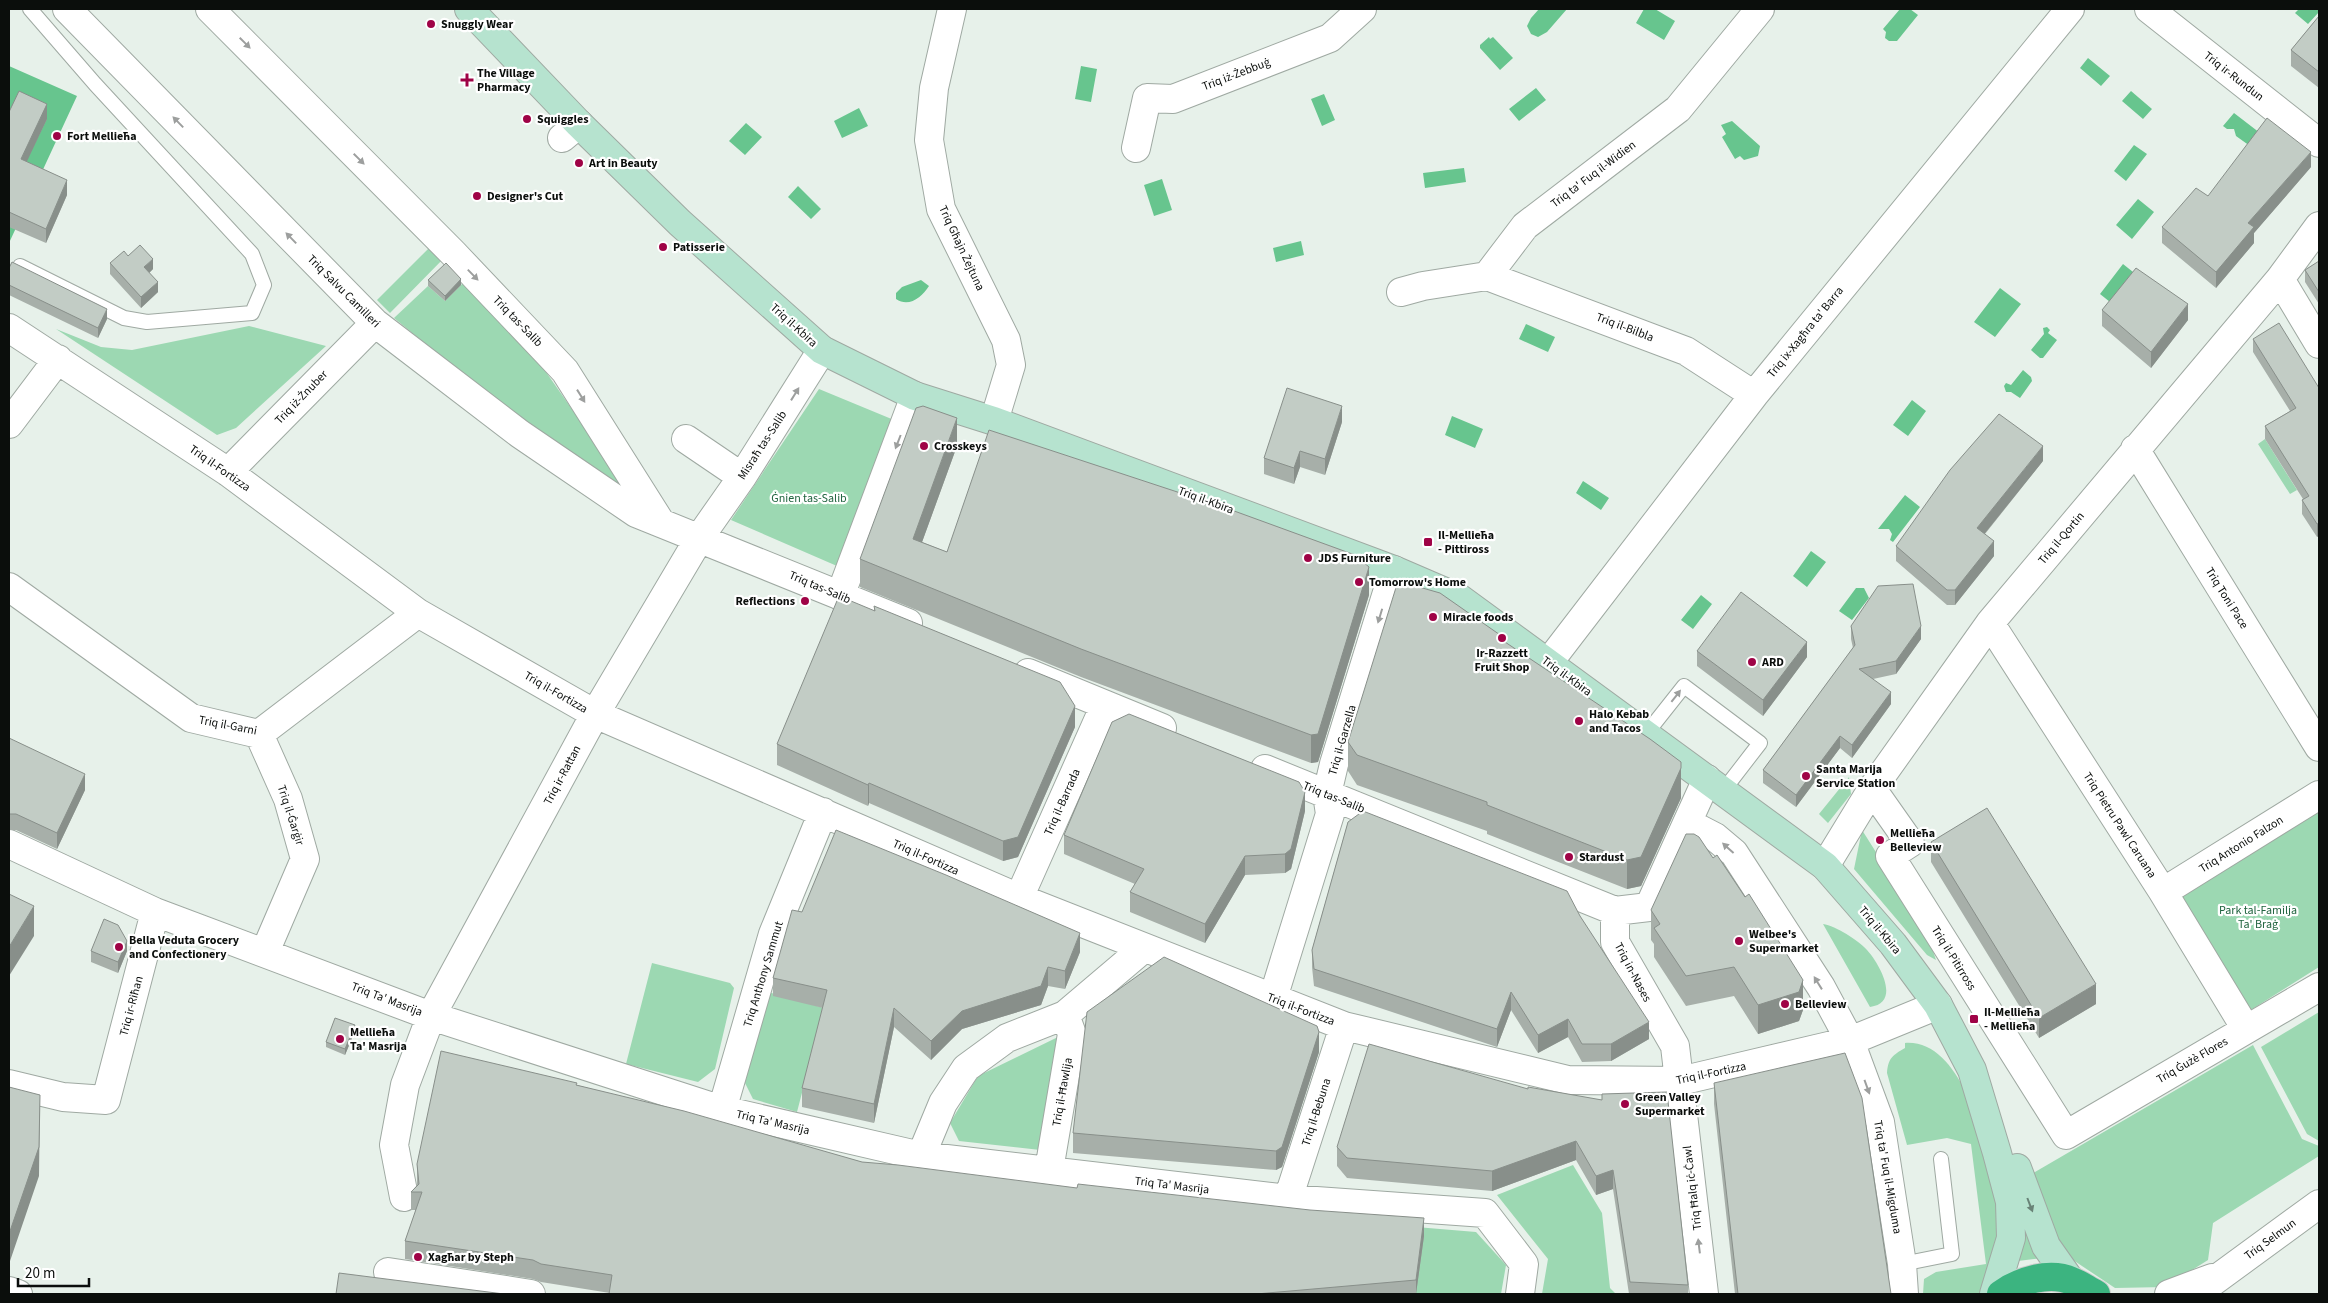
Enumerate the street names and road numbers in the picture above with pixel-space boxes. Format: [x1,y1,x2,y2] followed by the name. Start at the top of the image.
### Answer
[2200,47,2267,105] street label: Triq ir-Rundun
[1200,54,1273,95] street label: Triq iż-Żebbuġ
[1547,137,1639,212] street label: Triq ta' Fuq il-Widien
[934,203,989,294] street label: Triq Għajn Żejtuna
[303,251,384,332] street label: Triq Salvu Camilleri
[1763,283,1848,382] street label: Triq ix-Xagħra ta' Barra
[489,292,547,351] street label: Triq tas-Salib
[766,300,821,351] street label: Triq il-Kbira
[1593,309,1656,346] street label: Triq il-Bilbla
[271,366,332,428] street label: Triq iż-Żnuber
[734,407,791,483] street label: Misraħ tas-Salib
[186,441,254,496] street label: Triq il-Fortizza
[1176,483,1236,518] street label: Triq il-Kbira
[2034,508,2088,568] street label: Triq il-Qortin
[2201,564,2252,632] street label: Triq Toni Pace
[786,567,854,608] street label: Triq tas-Salib
[1538,652,1595,700] street label: Triq il-Kbira
[521,667,591,718] street label: Triq il-Fortizza
[1324,703,1361,777] street label: Triq il-Garzella
[197,712,258,739] street label: Triq il-Garni
[540,742,585,808] street label: Triq ir-Rattan
[1040,766,1085,838] street label: Triq il-Barrada
[2079,769,2160,882] street label: Triq Pietru Pawl Caruana
[1300,777,1368,818] street label: Triq tas-Salib
[273,783,309,848] street label: Triq il-Ġarġir
[2196,812,2287,877] street label: Triq Antonio Falzon
[890,835,962,880] street label: Triq il-Fortizza
[1854,903,1905,958] street label: Triq il-Kbira
[739,919,788,1029] street label: Triq Anthony Sammut
[1927,923,1980,994] street label: Triq il-Pitirross
[1610,939,1655,1005] street label: Triq in-Nases
[115,974,148,1038] street label: Triq ir-Riħan
[349,978,425,1021] street label: Triq Ta' Masrija
[1265,989,1337,1030] street label: Triq il-Fortizza
[2153,1033,2231,1088] street label: Triq Ġużè Flores
[1048,1056,1077,1128] street label: Triq il-Ħawlija
[1675,1058,1748,1089] street label: Triq il-Fortizza
[1297,1076,1335,1148] street label: Triq il-Bebuna
[734,1106,811,1139] street label: Triq Ta' Masrija
[1869,1119,1906,1235] street label: Triq ta' Fuq il-Migduma
[1679,1145,1706,1231] street label: Triq Ħalq iċ-Ċawl
[1134,1172,1210,1199] street label: Triq Ta' Masrija
[2241,1215,2300,1264] street label: Triq Selmun

